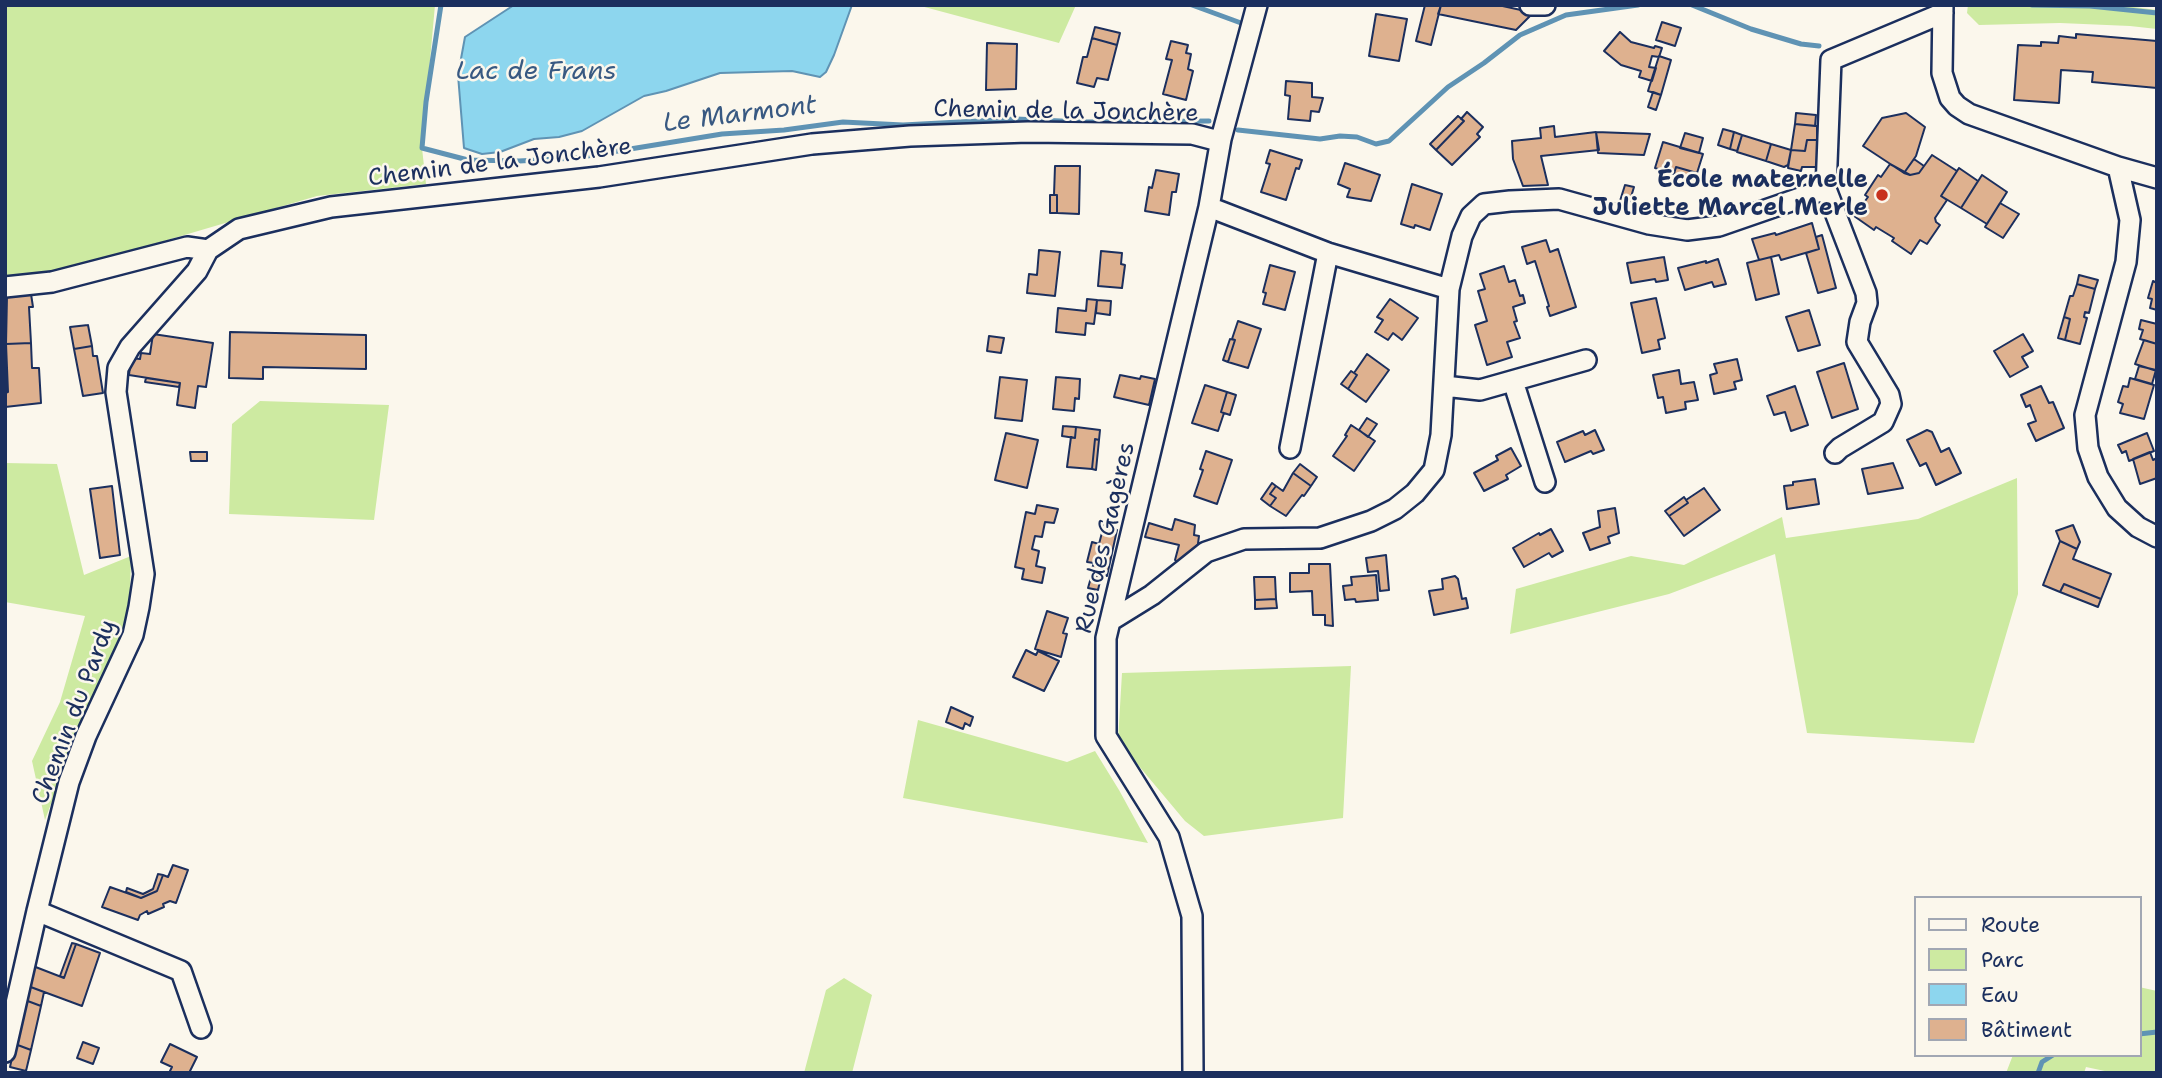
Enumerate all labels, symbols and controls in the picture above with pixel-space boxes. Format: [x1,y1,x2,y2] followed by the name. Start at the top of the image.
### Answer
[455,56,617,88] water label: Lac de Frans
[661,90,819,140] water label: Le Marmont
[933,95,1199,129] street label: Chemin de la Jonchère
[367,133,633,193] street label: Chemin de la Jonchère
[1592,167,1868,223] place label: École maternelle Juliette Marcel Merle
[1874,187,1890,203] marker: École maternelle Juliette Marcel Merle
[1070,440,1142,636] street label: Rue des Gagères
[27,616,123,808] street label: Chemin du Pardy
[1913,896,2141,1057] legend
[1981,911,2040,939] text: Route
[1981,946,2024,974] text: Parc
[1981,981,2019,1009] text: Eau
[1981,1016,2072,1044] text: Bâtiment

